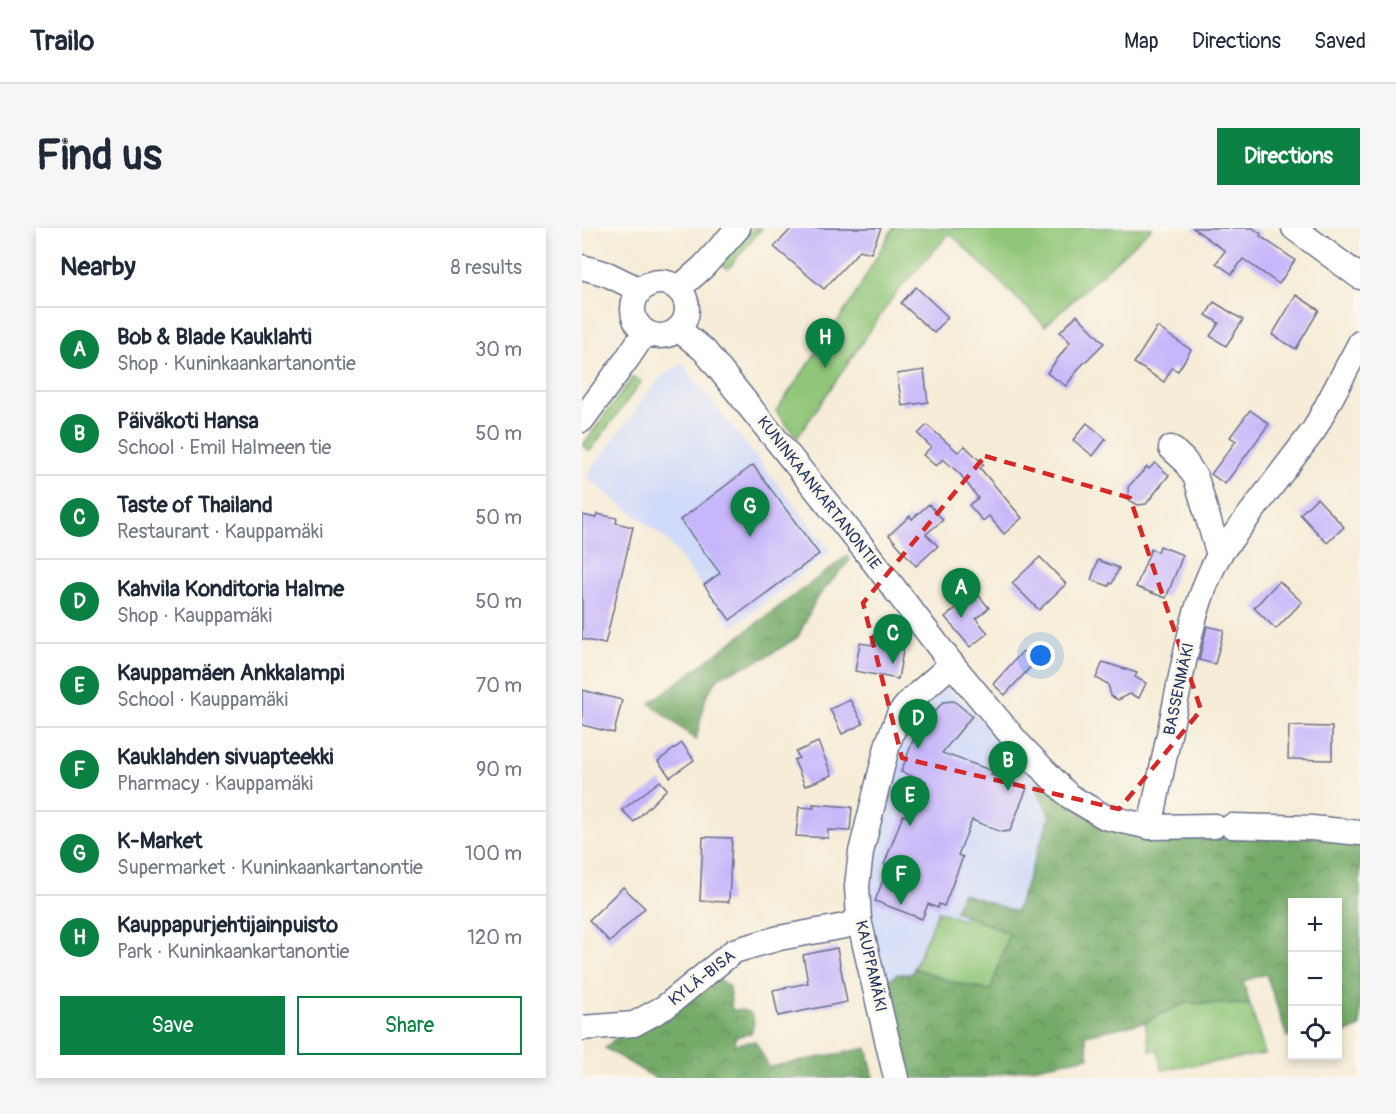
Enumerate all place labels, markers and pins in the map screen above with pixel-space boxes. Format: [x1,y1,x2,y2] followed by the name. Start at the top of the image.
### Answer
[806,318,844,368] pin: H
[730,488,770,537] pin: G
[942,568,980,618] pin: A
[874,614,912,664] pin: C
[898,700,938,749] pin: D
[988,742,1028,791] pin: B
[890,776,930,826] pin: E
[882,856,920,905] pin: F

